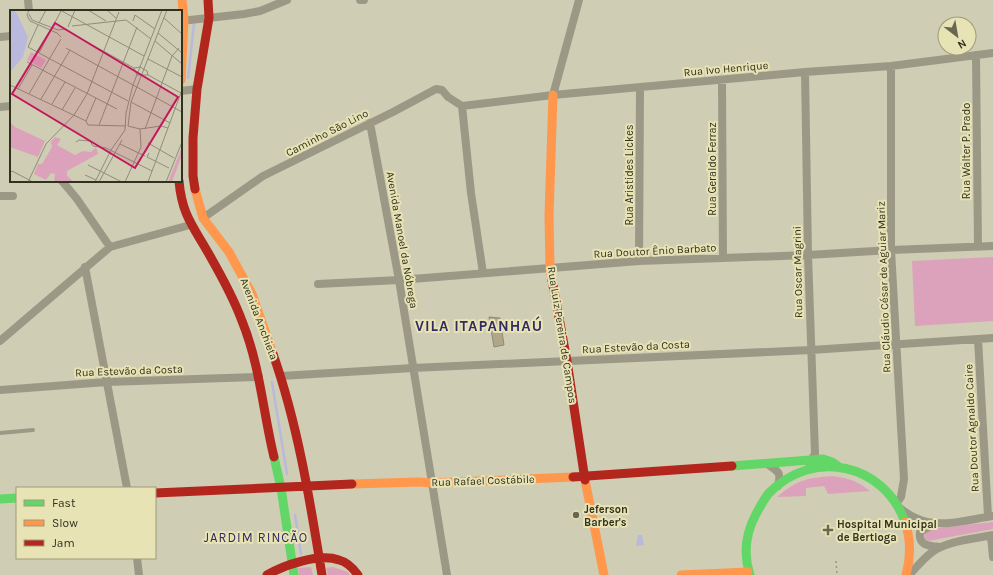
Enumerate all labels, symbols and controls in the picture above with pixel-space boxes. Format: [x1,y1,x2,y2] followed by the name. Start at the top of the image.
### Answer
[10,10,182,182] inset map
[937,16,977,56] north arrow
[955,37,969,52] text: N
[683,59,769,79] street label: Rua Ivo Henrique
[960,103,973,199] street label: Rua Walter P. Prado
[284,107,370,159] street label: Caminho São Lino
[706,122,719,216] street label: Rua Geraldo Ferraz
[623,124,636,226] street label: Rua Aristides Lickes
[384,170,420,310] street label: Avenida Manoel da Nóbrega
[875,201,893,373] street label: Rua Cláudio César de Aguiar Mariz
[791,226,805,318] street label: Rua Oscar Magrini
[593,240,717,261] street label: Rua Doutor Ênio Barbato
[545,266,579,405] street label: Rua Luiz Pereira de Campos
[237,276,281,362] street label: Avenida Anchieta
[415,316,543,335] district label: VILA ITAPANHAÚ
[582,338,690,356] street label: Rua Estevão da Costa
[75,363,183,379] street label: Rua Estevão da Costa
[962,363,982,492] street label: Rua Doutor Agnaldo Caire
[431,473,535,489] street label: Rua Rafael Costábile
[16,487,156,559] legend
[52,496,76,510] text: Fast
[584,503,628,529] place label: Jeferson Barber's
[571,510,581,520] marker: Jeferson Barber's
[52,516,78,530] text: Slow
[837,518,937,544] place label: Hospital Municipal de Bertioga
[822,524,834,536] marker: Hospital Municipal de Bertioga
[204,530,308,545] district label: JARDIM RINCÃO
[52,536,75,550] text: Jam

